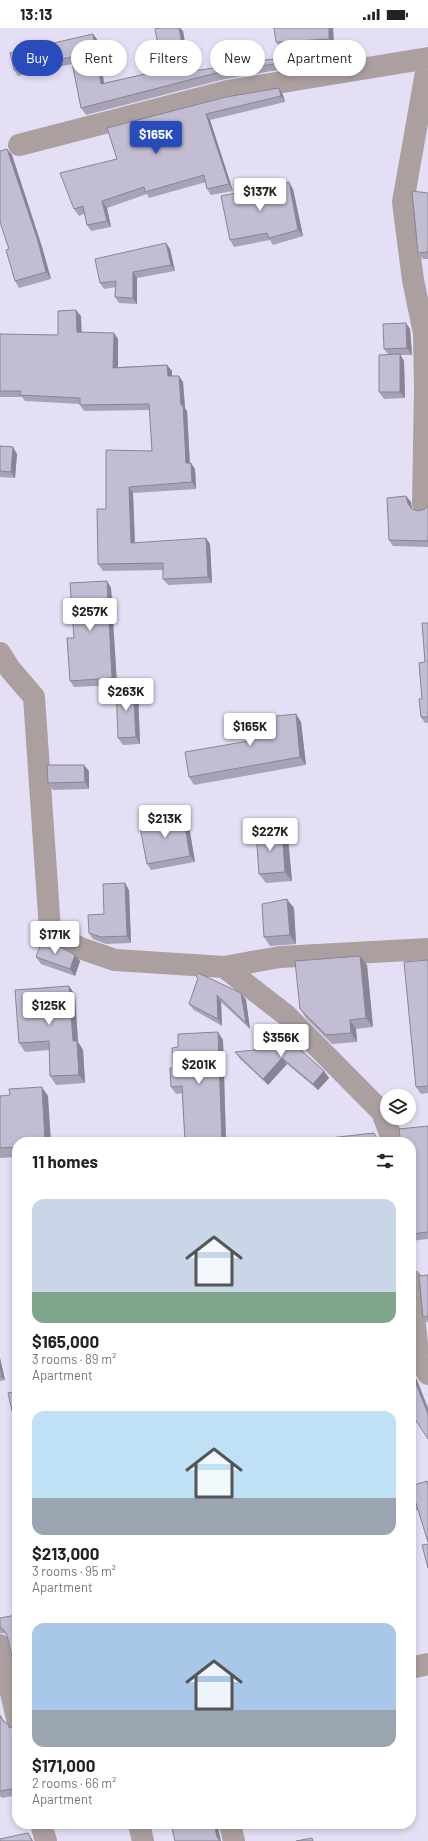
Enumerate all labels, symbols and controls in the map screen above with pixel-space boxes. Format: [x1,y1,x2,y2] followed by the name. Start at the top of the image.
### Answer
[20,5,52,23] text: 13:13
[12,40,63,76] chip: Buy
[71,40,127,76] chip: Rent
[135,40,202,76] chip: Filters
[210,40,265,76] chip: New
[273,40,366,76] chip: Apartment
[128,121,184,155] pin: $165K
[139,126,173,142] text: $165K
[232,178,288,212] pin: $137K
[243,183,277,199] text: $137K
[62,598,118,632] pin: $257K
[72,603,108,619] text: $257K
[98,678,154,712] pin: $263K
[108,683,144,699] text: $263K
[222,713,278,747] pin: $165K
[233,718,267,734] text: $165K
[137,805,193,839] pin: $213K
[148,810,182,826] text: $213K
[242,818,298,852] pin: $227K
[252,823,288,839] text: $227K
[27,921,83,955] pin: $171K
[39,926,71,942] text: $171K
[21,992,77,1026] pin: $125K
[32,997,66,1013] text: $125K
[253,1024,309,1058] pin: $356K
[263,1029,299,1045] text: $356K
[171,1051,227,1085] pin: $201K
[182,1056,216,1072] text: $201K
[380,1089,416,1125] map controls
[380,1089,416,1125] button: layers
[374,1150,396,1172] icon: filters
[32,1151,98,1171] text: 11 homes
[178,1225,250,1297] icon: home
[32,1331,99,1351] text: $165,000
[32,1351,116,1367] text: 3 rooms · 89 m²
[32,1367,93,1383] text: Apartment
[178,1437,250,1509] icon: home
[32,1543,99,1563] text: $213,000
[32,1563,116,1579] text: 3 rooms · 95 m²
[32,1579,93,1595] text: Apartment
[178,1649,250,1721] icon: home
[32,1755,95,1775] text: $171,000
[32,1775,116,1791] text: 2 rooms · 66 m²
[32,1791,93,1807] text: Apartment

